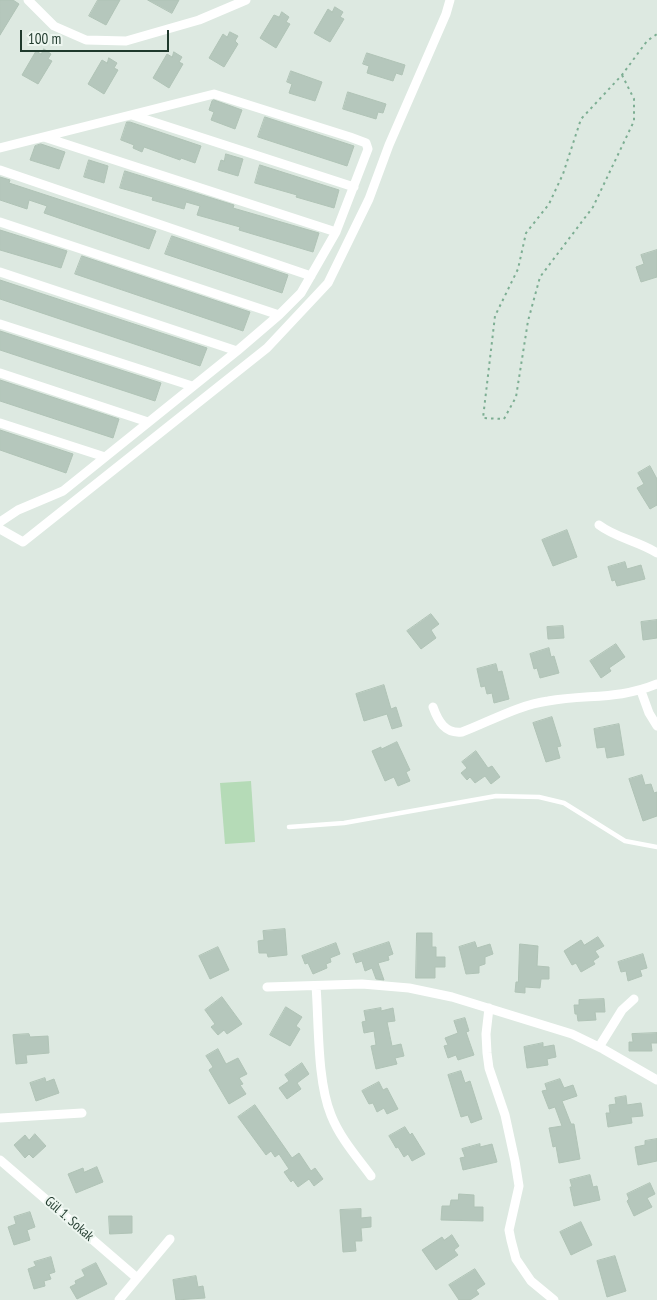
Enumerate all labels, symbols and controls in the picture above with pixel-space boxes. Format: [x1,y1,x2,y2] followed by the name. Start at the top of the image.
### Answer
[22,20,171,52] scale bar
[28,29,61,48] text: 100 m
[41,1193,97,1245] street label: Gül 1. Sokak

